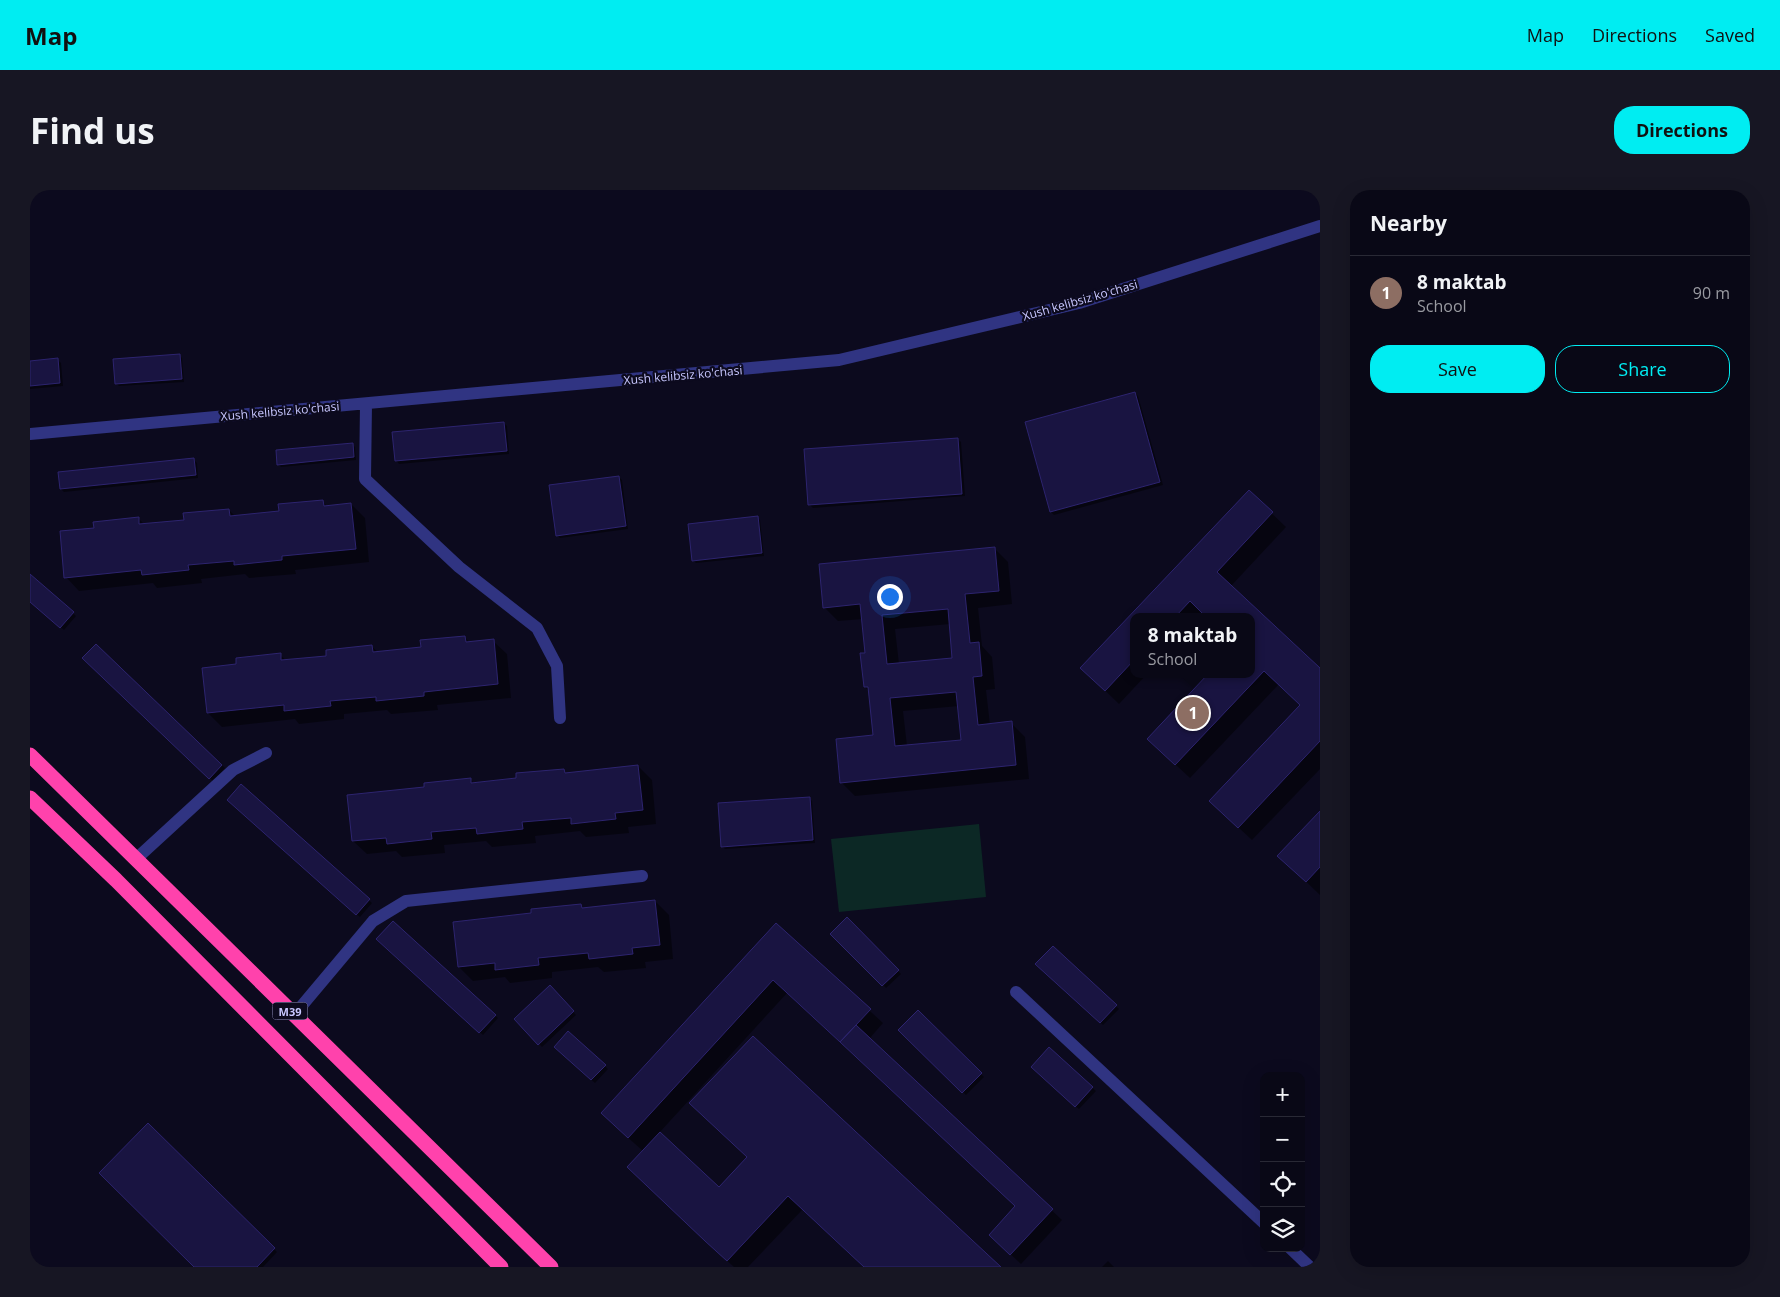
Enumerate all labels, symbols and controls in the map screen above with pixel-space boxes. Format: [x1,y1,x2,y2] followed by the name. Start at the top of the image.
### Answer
[25,19,77,52] text: Map
[1527,23,1564,47] text: Map
[1592,23,1677,47] text: Directions
[1705,23,1755,47] text: Saved
[1614,106,1750,154] button: Directions
[30,107,155,154] text: Find us
[1370,209,1447,237] text: Nearby
[1417,269,1506,295] text: 8 maktab
[1020,275,1140,325] street label: Xush kelibsiz ko'chasi
[1381,282,1391,304] text: 1
[1693,282,1730,304] text: 90 m
[1417,295,1467,317] text: School
[1370,345,1545,393] button: Save
[1555,345,1730,393] button: Share
[623,361,743,389] street label: Xush kelibsiz ko'chasi
[220,397,340,425] street label: Xush kelibsiz ko'chasi
[877,584,903,610] your location
[1130,613,1255,678] popup
[1148,622,1237,648] text: 8 maktab
[1148,648,1197,670] text: School
[1177,694,1209,732] pin: 1
[272,1002,308,1019] road number: M39
[1260,1072,1305,1252] map controls
[1260,1072,1305,1117] button: +
[1260,1117,1305,1162] button: −
[1260,1162,1305,1207] button: locate
[1260,1207,1305,1252] button: layers

